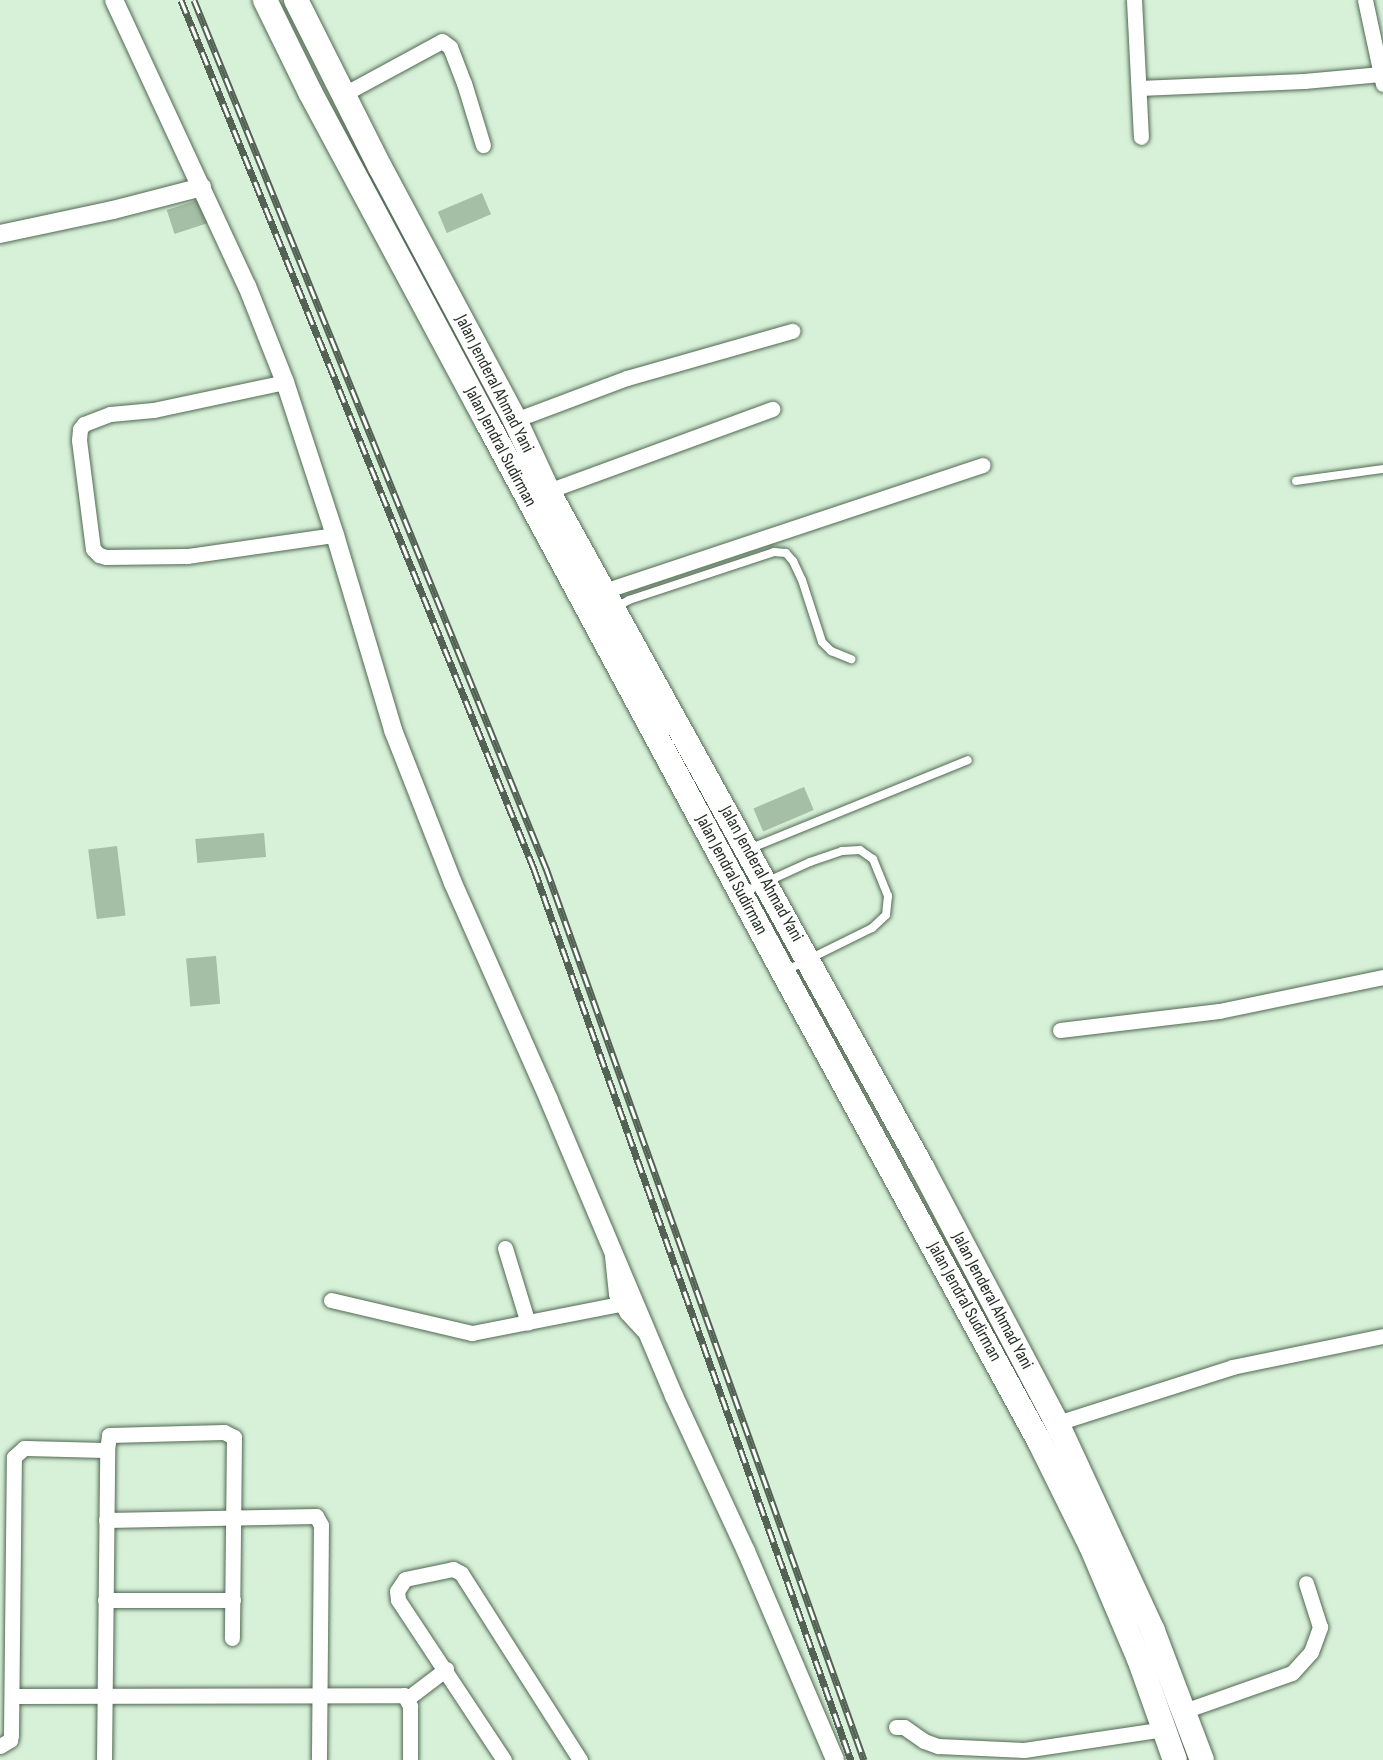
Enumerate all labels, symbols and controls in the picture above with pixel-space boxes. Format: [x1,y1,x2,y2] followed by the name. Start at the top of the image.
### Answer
[450,311,538,457] street label: Jalan Jenderal Ahmad Yani
[459,383,541,511] street label: Jalan Jendral Sudirman
[715,802,807,946] street label: Jalan Jenderal Ahmad Yani
[690,811,772,939] street label: Jalan Jendral Sudirman
[947,1229,1037,1373] street label: Jalan Jenderal Ahmad Yani
[922,1239,1006,1365] street label: Jalan Jendral Sudirman

